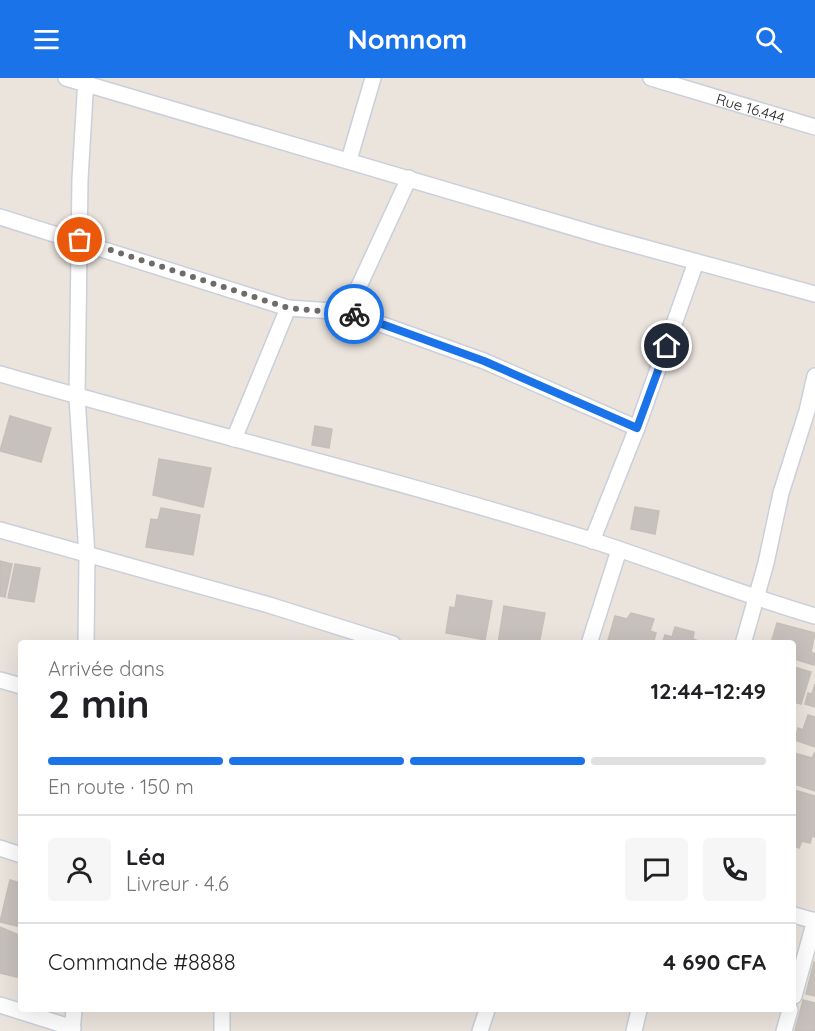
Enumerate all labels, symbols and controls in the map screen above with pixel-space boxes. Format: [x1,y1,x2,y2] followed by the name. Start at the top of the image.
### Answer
[348,22,467,56] text: Nomnom
[30,23,63,56] icon: menu
[752,23,785,56] icon: search
[714,89,787,127] street label: Rue 16.444
[54,214,105,265] pin
[63,223,96,256] icon: bag
[324,284,384,344] courier
[338,298,371,331] icon: bike
[641,320,692,371] pin
[650,329,683,362] icon: home
[48,656,164,681] text: Arrivée dans
[650,677,766,705] text: 12:44–12:49
[48,679,150,728] text: 2 min
[48,774,194,799] text: En route · 150 m
[48,838,111,901] button: person
[625,838,688,901] button: chat
[703,838,766,901] button: phone
[126,843,165,871] text: Léa
[126,871,229,896] text: Livreur · 4.6
[48,948,236,976] text: Commande #8888
[663,948,766,976] text: 4 690 CFA

